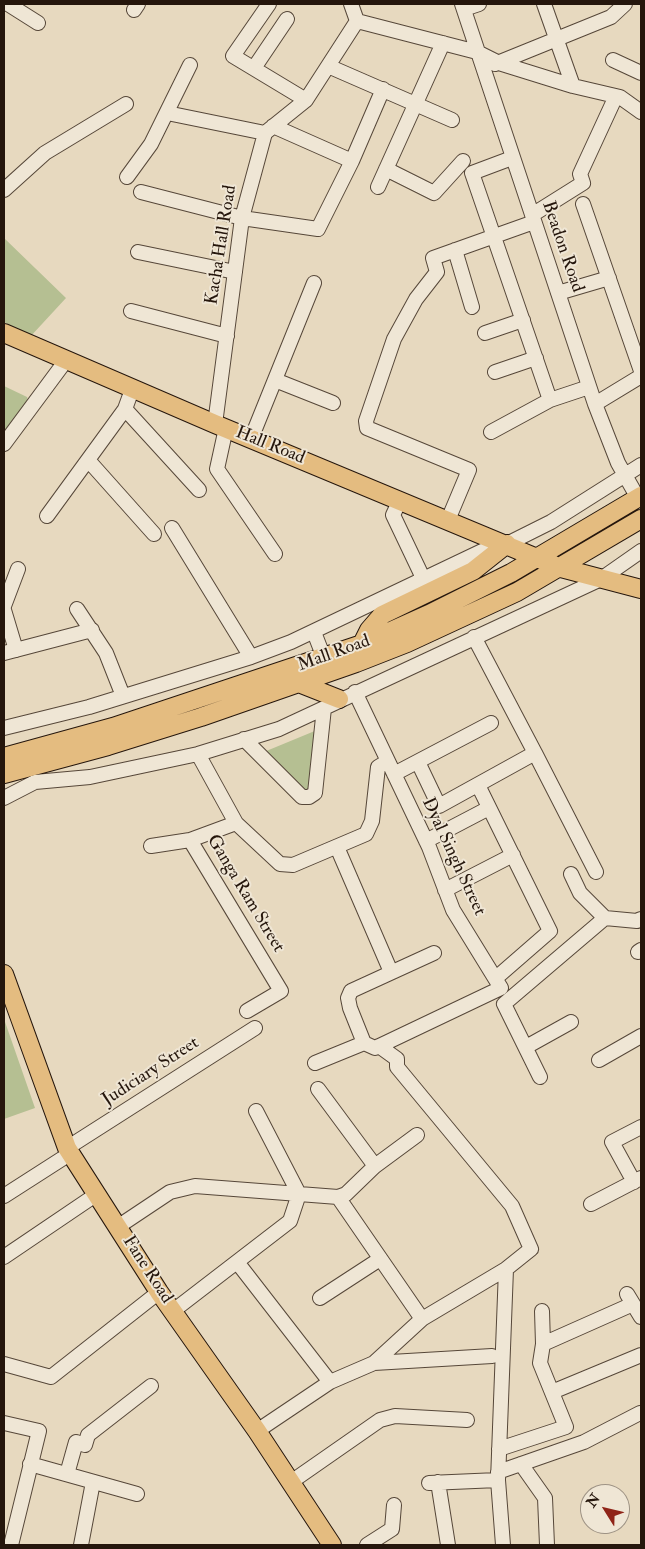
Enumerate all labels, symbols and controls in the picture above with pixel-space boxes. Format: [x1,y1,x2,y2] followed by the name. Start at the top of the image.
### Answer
[202,184,242,306] street label: Kacha Hall Road
[536,199,588,295] street label: Beadon Road
[232,422,308,470] street label: Hall Road
[295,631,373,677] street label: Mall Road
[416,795,490,919] street label: Dyal Singh Street
[201,831,289,957] street label: Ganga Ram Street
[99,1033,203,1111] street label: Judiciary Street
[117,1232,177,1308] street label: Fane Road
[580,1484,630,1534] north arrow
[583,1490,604,1511] text: N

